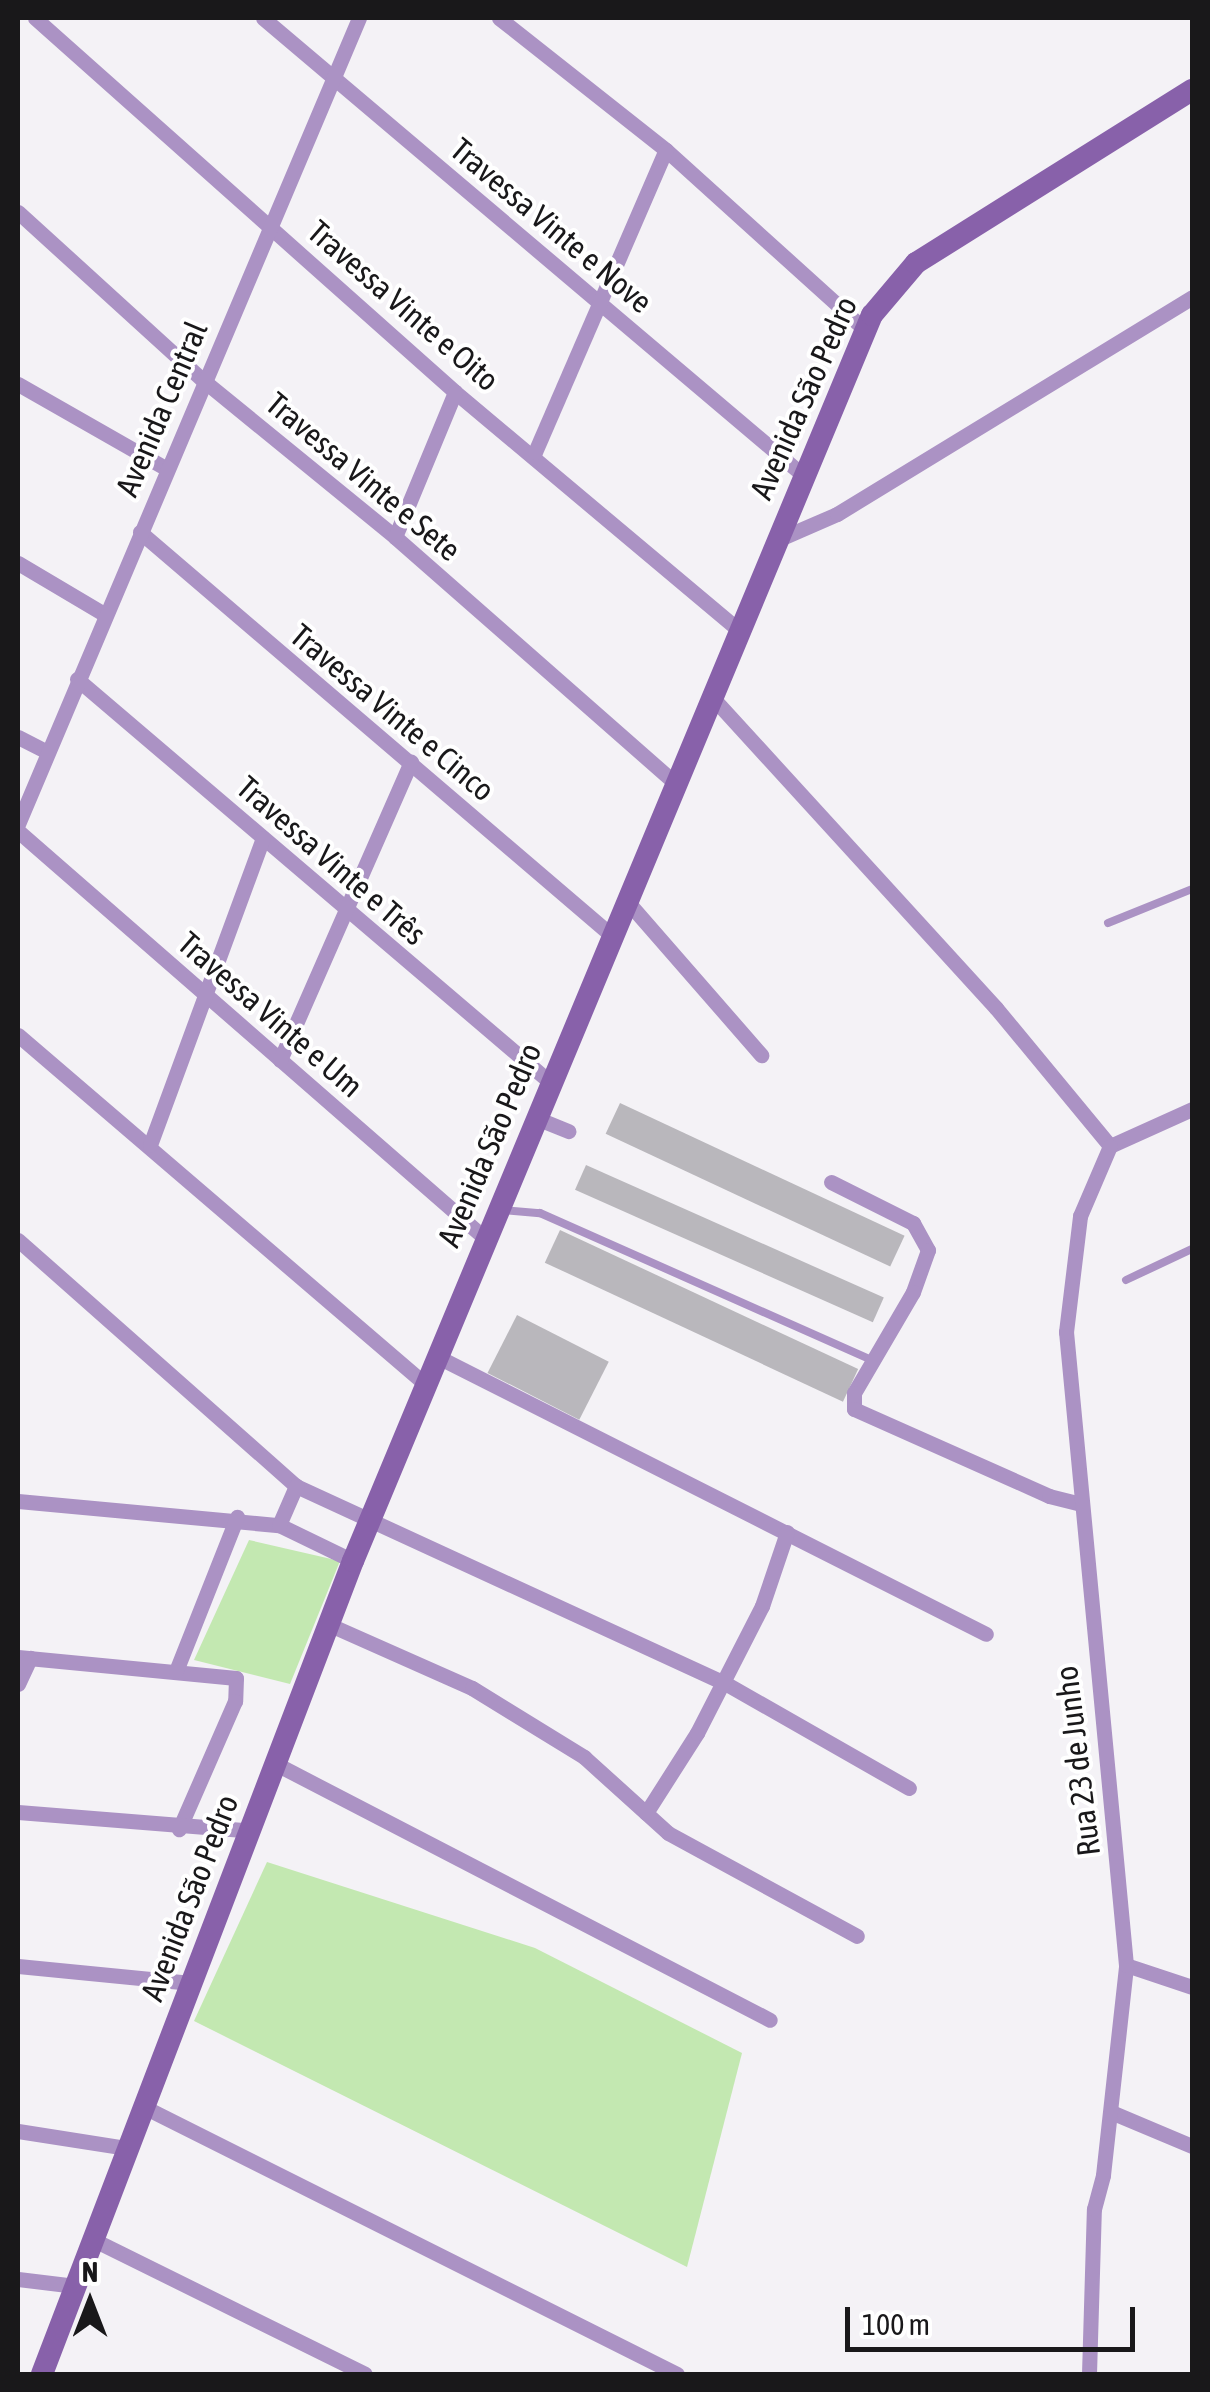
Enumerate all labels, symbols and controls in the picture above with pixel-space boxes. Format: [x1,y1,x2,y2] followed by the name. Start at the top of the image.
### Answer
[442,131,660,321] street label: Travessa Vinte e Nove
[300,213,506,399] street label: Travessa Vinte e Oito
[742,291,866,505] street label: Avenida São Pedro
[108,316,216,502] street label: Avenida Central
[258,385,468,569] street label: Travessa Vinte e Sete
[282,616,502,810] street label: Travessa Vinte e Cinco
[229,769,433,953] street label: Travessa Vinte e Três
[170,924,370,1106] street label: Travessa Vinte e Um
[430,1037,550,1253] street label: Avenida São Pedro
[1047,1664,1109,1858] street label: Rua 23 de Junho
[133,1790,247,2006] street label: Avenida São Pedro
[40,2252,140,2352] north arrow
[82,2256,98,2288] text: N
[850,2287,1140,2349] scale bar
[862,2307,930,2341] text: 100 m

